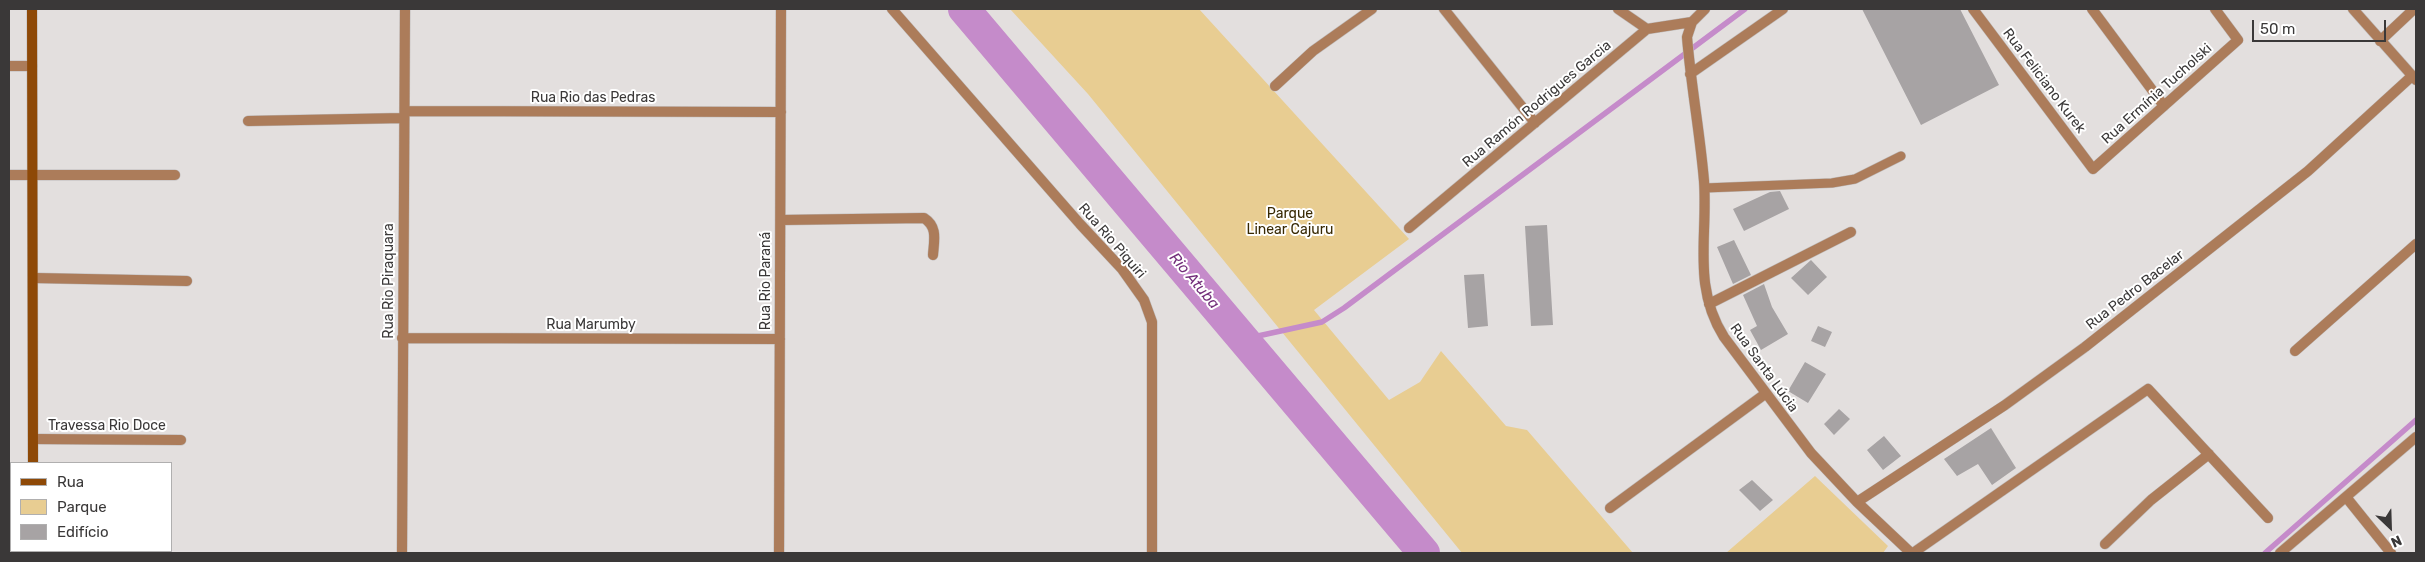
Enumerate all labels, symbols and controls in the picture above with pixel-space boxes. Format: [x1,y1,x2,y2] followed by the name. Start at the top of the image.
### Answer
[2255,10,2389,42] scale bar
[2260,20,2295,38] text: 50 m
[1999,25,2089,137] street label: Rua Feliciano Kurek
[1459,37,1615,171] street label: Rua Ramón Rodrigues Garcia
[2099,40,2215,148] street label: Rua Ermínia Tucholski
[531,90,655,106] street label: Rua Rio das Pedras
[1075,200,1149,282] street label: Rua Rio Piquiri
[1247,206,1333,238] park label: Parque Linear Cajuru
[381,223,397,339] street label: Rua Rio Piraquara
[758,232,774,330] street label: Rua Rio Paraná
[2083,247,2187,333] street label: Rua Pedro Bacelar
[1165,249,1223,313] water label: Rio Atuba
[546,317,636,333] street label: Rua Marumby
[1726,321,1802,415] street label: Rua Santa Lúcia
[48,418,166,434] street label: Travessa Rio Doce
[10,462,172,552] legend
[57,473,84,491] text: Rua
[57,498,107,516] text: Parque
[2365,502,2415,552] north arrow
[57,523,109,541] text: Edifício
[2388,531,2404,551] text: N

